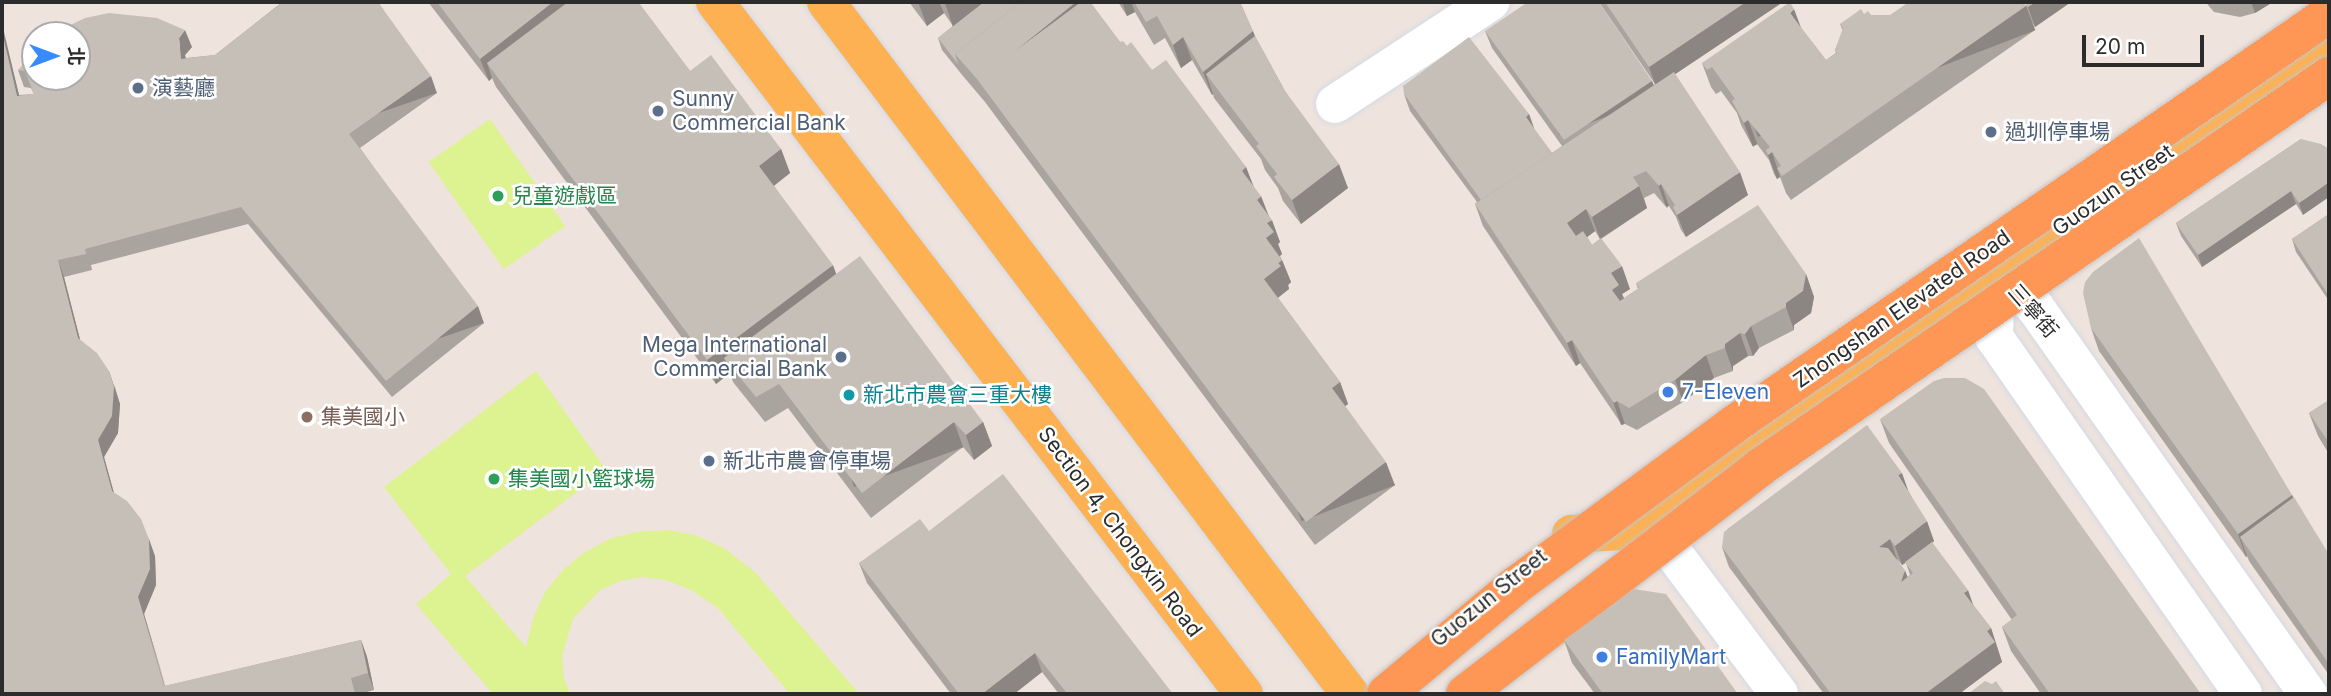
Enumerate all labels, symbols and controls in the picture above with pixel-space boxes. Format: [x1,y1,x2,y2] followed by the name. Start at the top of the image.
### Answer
[21,21,91,91] north arrow
[2086,21,2208,65] scale bar
[2095,34,2145,59] text: 20 m
[64,46,87,66] text: 北
[152,75,215,101] place label: 演藝廳
[130,80,146,96] marker: 演藝廳
[672,86,846,136] place label: Sunny Commercial Bank
[650,103,666,119] marker: Sunny Commercial Bank
[2005,119,2110,145] place label: 過圳停車場
[1983,124,1999,140] marker: 過圳停車場
[2048,139,2178,241] street label: Guozun Street
[512,183,617,209] place label: 兒童遊戲區
[490,188,506,204] marker: 兒童遊戲區
[1789,225,2015,393] street label: Zhongshan Elevated Road
[2003,279,2063,343] street label: 三寧街
[642,332,827,382] place label: Mega International Commercial Bank
[833,349,849,365] marker: Mega International Commercial Bank
[1682,379,1769,405] place label: 7-Eleven
[863,382,1052,408] place label: 新北市農會三重大樓
[1660,384,1676,400] marker: 7-Eleven
[841,387,857,403] marker: 新北市農會三重大樓
[321,404,405,430] place label: 集美國小
[299,409,315,425] marker: 集美國小
[1033,422,1207,642] street label: Section 4, Chongxin Road
[723,448,891,474] place label: 新北市農會停車場
[701,453,717,469] marker: 新北市農會停車場
[508,466,655,492] place label: 集美國小籃球場
[486,471,502,487] marker: 集美國小籃球場
[1426,544,1552,652] street label: Guozun Street
[1616,644,1726,670] place label: FamilyMart
[1594,649,1610,665] marker: FamilyMart

